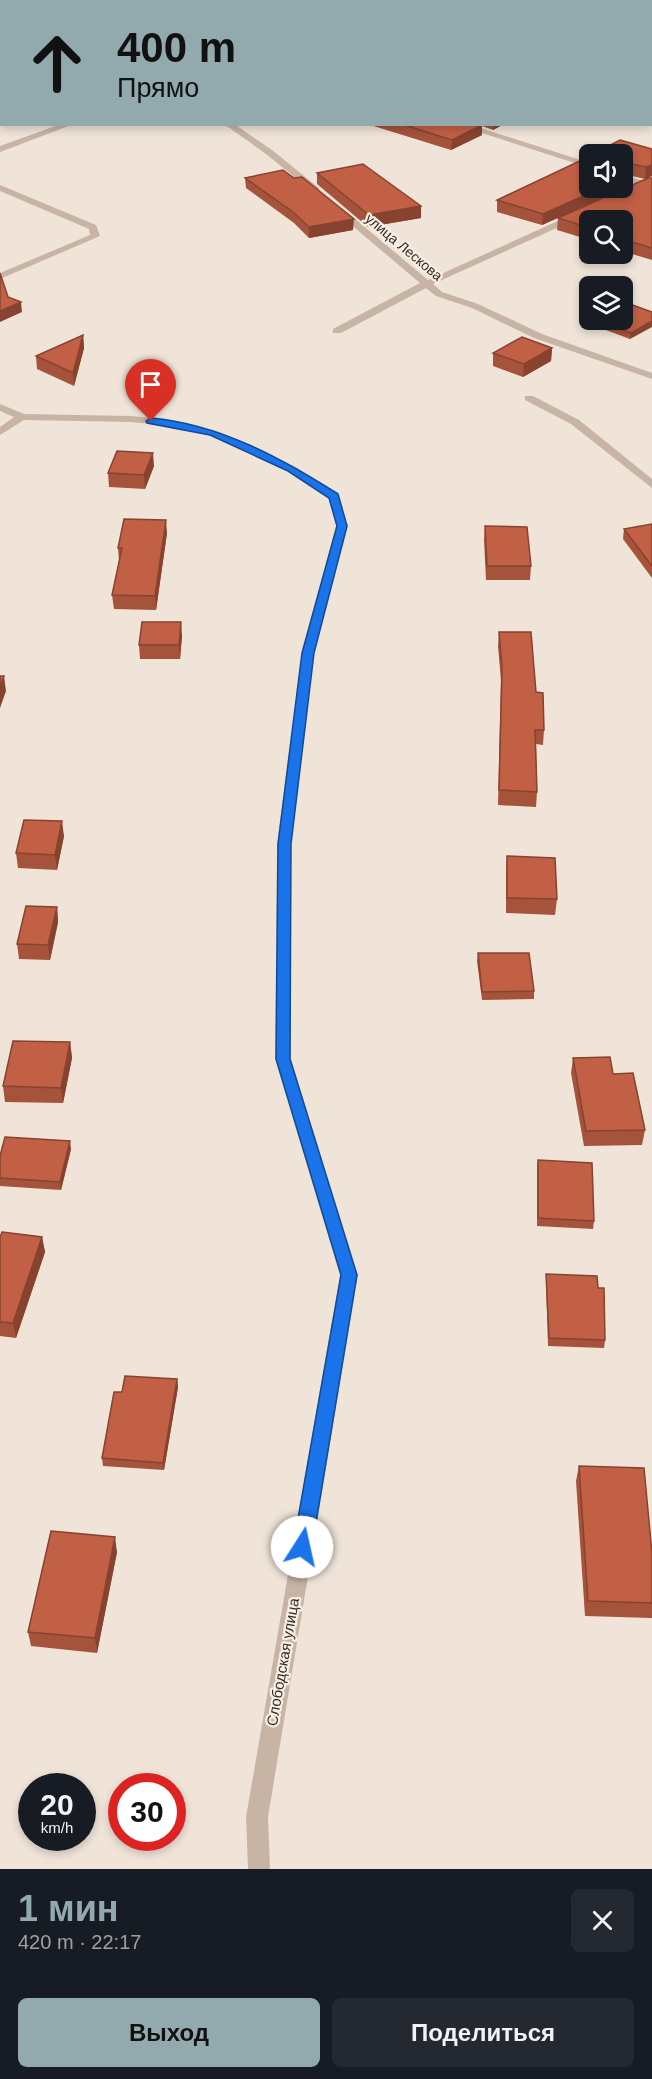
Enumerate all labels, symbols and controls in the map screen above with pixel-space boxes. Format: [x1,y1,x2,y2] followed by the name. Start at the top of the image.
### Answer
[18,24,96,102] icon: ahead
[117,24,236,71] text: 400 m
[117,73,199,103] text: Прямо
[579,144,633,330] map controls
[579,144,633,198] button: sound
[362,210,446,284] street label: улица Лескова
[579,210,633,264] button: search
[579,276,633,330] button: layers
[125,359,176,421] pin
[134,368,167,401] icon: arrive
[270,1515,334,1579] position arrow
[263,1596,302,1727] street label: Слободская улица
[108,1773,186,1851] speed limit sign: 30
[40,1788,74,1821] text: 20
[41,1819,73,1836] text: km/h
[18,1888,119,1929] text: 1 мин
[571,1889,634,1952] button: close
[18,1931,141,1953] text: 420 m · 22:17
[18,1998,320,2067] button: Выход
[332,1998,634,2067] button: Поделиться

